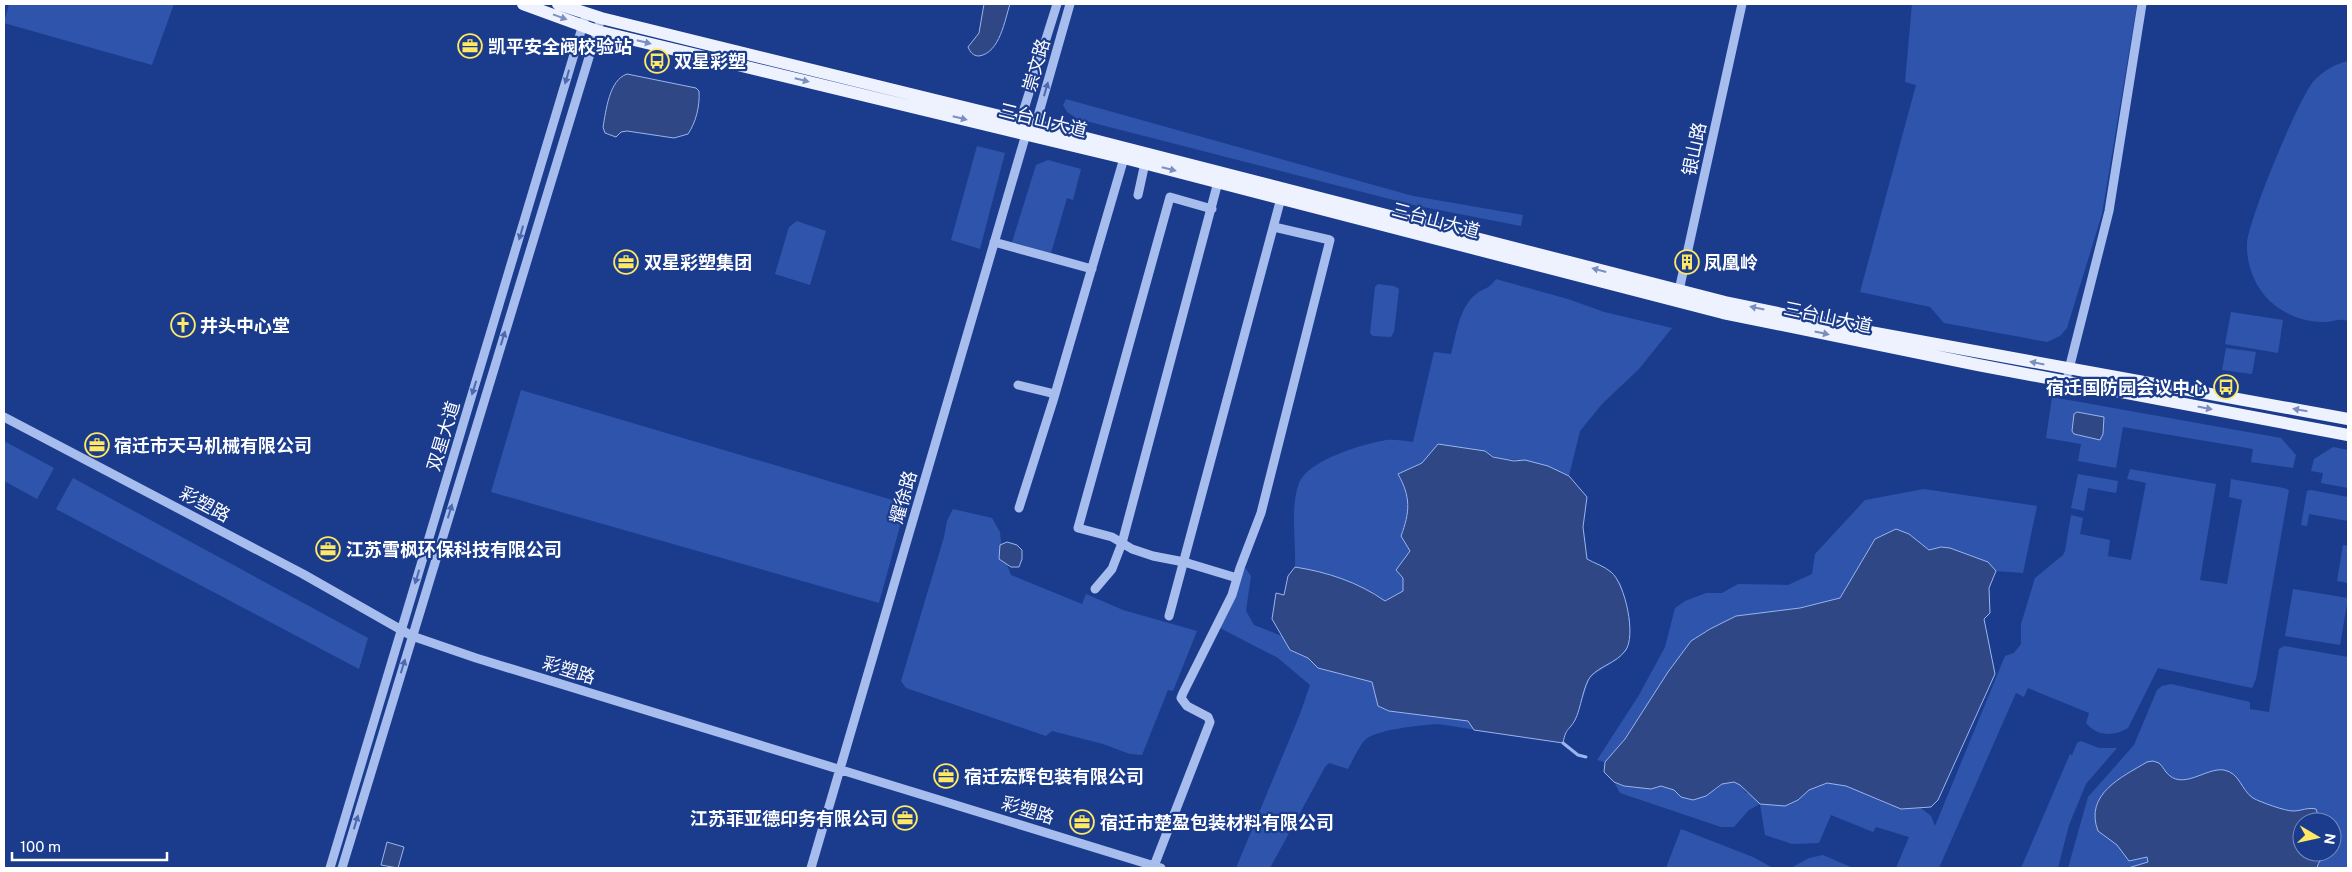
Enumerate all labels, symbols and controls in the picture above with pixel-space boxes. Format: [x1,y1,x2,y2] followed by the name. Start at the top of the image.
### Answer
[552,14,567,21] one-way arrow
[457,33,483,59] office icon: 凯平安全阀校验站
[488,36,632,57] place label: 凯平安全阀校验站
[1018,36,1054,94] street label: 崇文路
[637,38,652,46] one-way arrow
[644,48,670,74] bus stop icon: 双星彩塑
[674,51,746,72] place label: 双星彩塑
[563,70,571,85] one-way arrow
[795,76,810,84] one-way arrow
[1042,81,1050,96] one-way arrow
[997,99,1089,141] street label: 三台山大道
[953,114,968,122] one-way arrow
[1678,120,1710,178] street label: 银山路
[1162,166,1177,174] one-way arrow
[1390,198,1482,242] street label: 三台山大道
[517,225,525,240] one-way arrow
[613,249,639,275] office icon: 双星彩塑集团
[1674,249,1700,275] building icon: 凤凰岭
[644,252,752,273] place label: 双星彩塑集团
[1704,252,1758,273] place label: 凤凰岭
[1592,265,1607,273] one-way arrow
[1782,297,1874,337] street label: 三台山大道
[1750,304,1765,312] one-way arrow
[170,312,196,338] church icon: 井头中心堂
[200,315,290,336] place label: 井头中心堂
[1815,330,1831,338] one-way arrow
[499,331,507,346] one-way arrow
[2029,359,2045,367] one-way arrow
[2213,374,2239,400] bus stop icon: 宿迁国防园会议中心
[2046,377,2208,398] place label: 宿迁国防园会议中心
[470,381,478,396] one-way arrow
[422,399,464,473] street label: 双星大道
[2197,404,2213,412] one-way arrow
[2292,406,2308,414] one-way arrow
[84,432,110,458] office icon: 宿迁市天马机械有限公司
[114,435,312,456] place label: 宿迁市天马机械有限公司
[885,468,921,526] street label: 耀徐路
[176,482,234,526] street label: 彩塑路
[447,503,455,518] one-way arrow
[315,536,341,562] office icon: 江苏雪枫环保科技有限公司
[346,539,562,560] place label: 江苏雪枫环保科技有限公司
[412,570,420,585] one-way arrow
[540,652,598,688] street label: 彩塑路
[400,658,408,673] one-way arrow
[933,763,959,789] office icon: 宿迁宏辉包装有限公司
[964,766,1144,787] place label: 宿迁宏辉包装有限公司
[999,792,1057,828] street label: 彩塑路
[892,805,918,831] office icon: 江苏菲亚德印务有限公司
[690,808,888,829] place label: 江苏菲亚德印务有限公司
[1069,809,1095,835] office icon: 宿迁市楚盈包装材料有限公司
[1100,812,1334,833] place label: 宿迁市楚盈包装材料有限公司
[2292,812,2342,862] north arrow
[353,814,361,829] one-way arrow
[12,830,168,862] scale bar
[2321,832,2339,846] text: N
[20,838,61,855] text: 100 m

